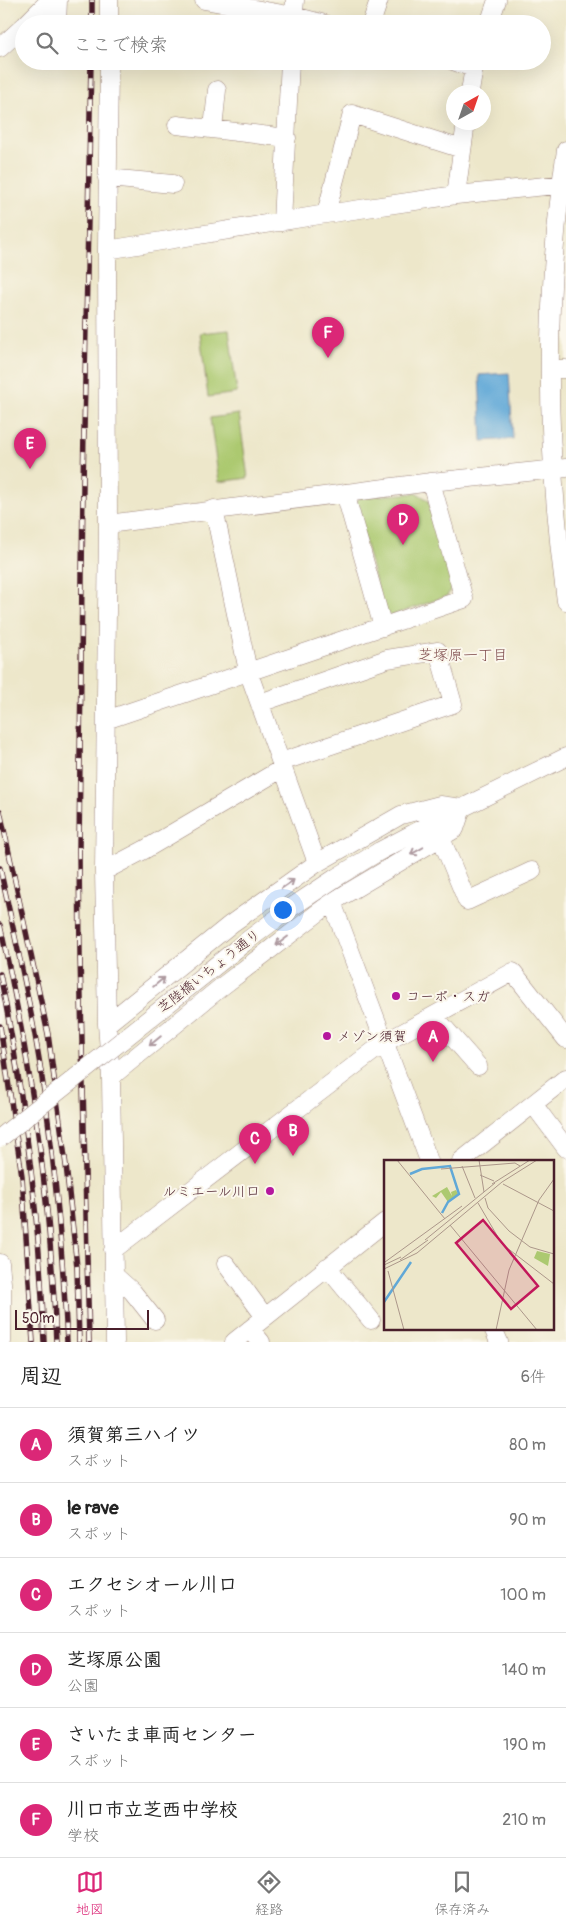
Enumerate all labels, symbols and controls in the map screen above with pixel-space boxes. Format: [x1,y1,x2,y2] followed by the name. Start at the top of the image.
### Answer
[15,15,551,70] search box
[33,29,61,57] icon: search
[73,33,168,57] text: ここで検索
[446,85,491,130] north arrow
[312,317,344,358] pin: F
[14,428,46,469] pin: E
[387,504,419,545] pin: D
[418,646,508,665] district label: 芝塚原一丁目
[411,847,425,857] one-way arrow
[281,879,295,889] one-way arrow
[270,897,296,923] your location
[154,926,264,1016] street label: 芝陸橋いちょう通り
[276,935,289,946] one-way arrow
[152,977,165,988] one-way arrow
[406,988,490,1005] place label: コーポ・スガ
[390,990,402,1002] marker: コーポ・スガ
[417,1021,449,1062] pin: A
[337,1028,407,1045] place label: メゾン須賀
[321,1030,333,1042] marker: メゾン須賀
[148,1036,161,1047] one-way arrow
[277,1115,309,1156] pin: B
[239,1123,271,1164] pin: C
[384,1160,554,1330] inset map
[163,1183,260,1200] place label: ルミエール川口
[264,1185,276,1197] marker: ルミエール川口
[15,1307,149,1330] scale bar
[22,1310,55,1327] text: 50 m
[20,1363,62,1390] text: 周辺
[521,1367,546,1387] text: 6件
[67,1423,200,1447] text: 須賀第三ハイツ
[31,1435,41,1455] text: A
[509,1435,546,1455] text: 80 m
[67,1451,131,1471] text: スポット
[67,1496,119,1520] text: le rave
[31,1510,41,1530] text: B
[509,1510,546,1530] text: 90 m
[67,1524,131,1544] text: スポット
[67,1573,237,1597] text: エクセシオール川口
[31,1585,41,1605] text: C
[500,1585,546,1605] text: 100 m
[67,1601,131,1621] text: スポット
[67,1648,162,1672] text: 芝塚原公園
[31,1660,41,1680] text: D
[502,1660,546,1680] text: 140 m
[67,1676,99,1696] text: 公園
[67,1723,257,1747] text: さいたま車両センター
[32,1735,40,1755] text: E
[503,1735,546,1755] text: 190 m
[67,1751,131,1771] text: スポット
[67,1798,238,1822] text: 川口市立芝西中学校
[31,1810,41,1830] text: F
[502,1810,546,1830] text: 210 m
[67,1826,99,1846] text: 学校
[76,1868,104,1918] tab: 地図
[255,1868,283,1918] tab: 経路
[434,1868,490,1918] tab: 保存済み

